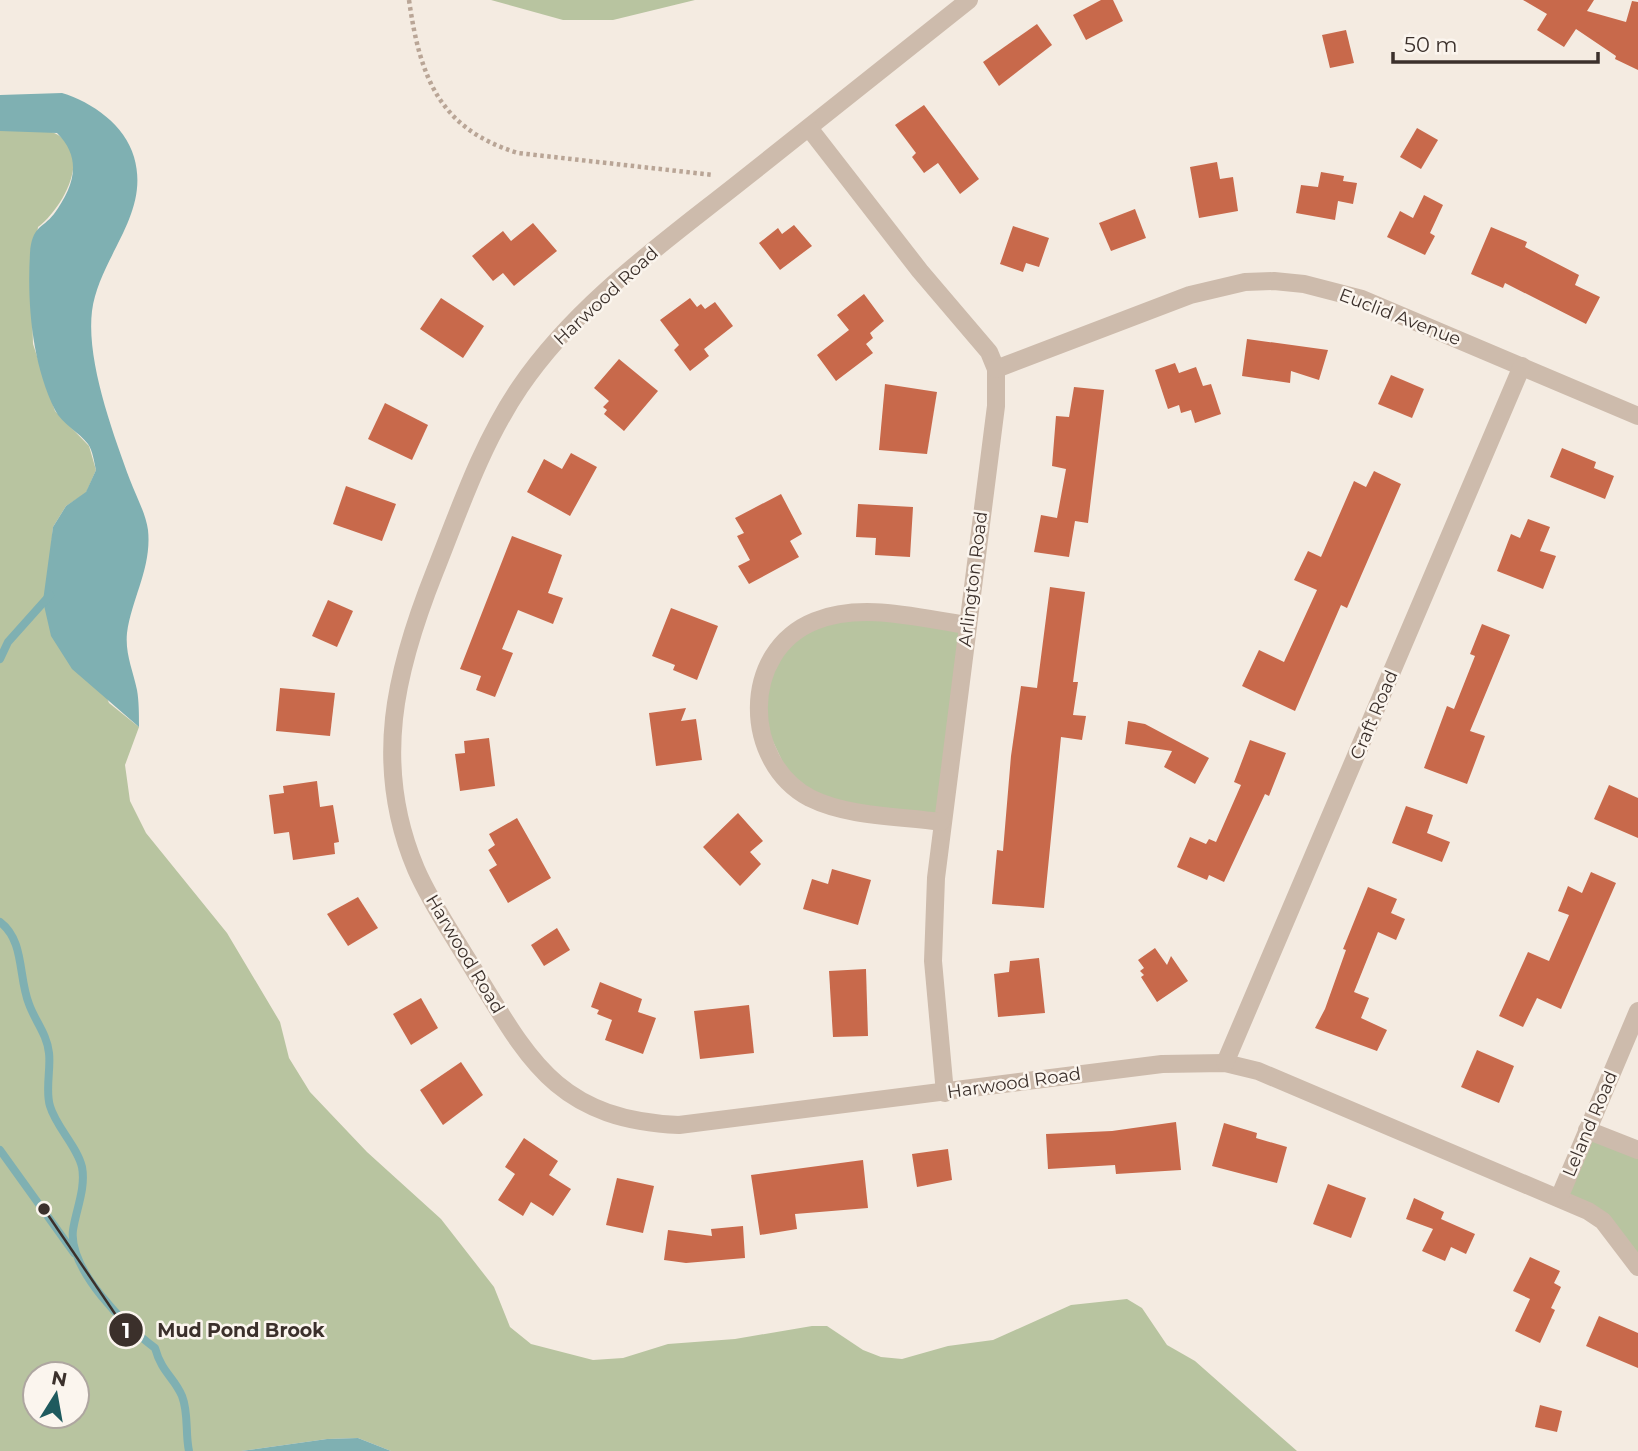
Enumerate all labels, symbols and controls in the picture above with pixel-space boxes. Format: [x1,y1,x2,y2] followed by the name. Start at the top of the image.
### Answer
[1393,21,1598,65] scale bar
[1404,32,1458,57] text: 50 m
[549,242,663,350] street label: Harwood Road
[1336,284,1464,350] street label: Euclid Avenue
[954,510,992,648] street label: Arlington Road
[1345,667,1403,763] street label: Craft Road
[421,891,509,1017] street label: Harwood Road
[946,1063,1082,1103] street label: Harwood Road
[1558,1068,1622,1180] street label: Leland Road
[108,1310,339,1350] callout: Mud Pond Brook
[122,1318,130,1343] text: 1
[157,1319,325,1342] text: Mud Pond Brook
[21,1360,91,1430] north arrow
[49,1366,69,1392] text: N

